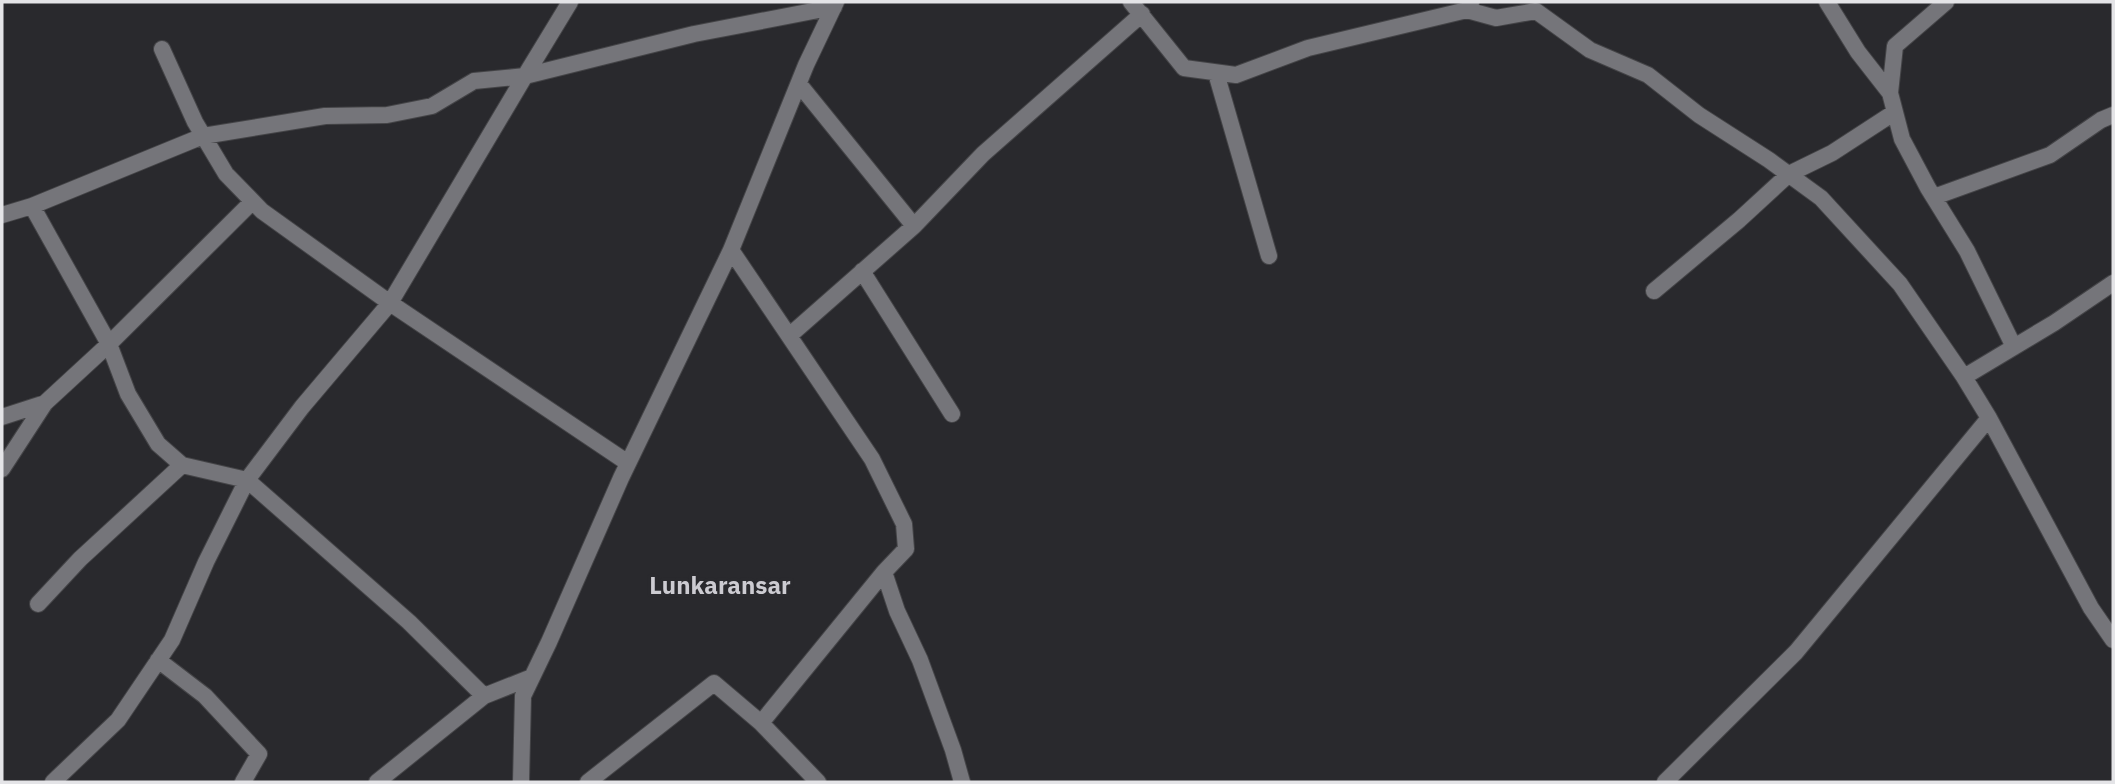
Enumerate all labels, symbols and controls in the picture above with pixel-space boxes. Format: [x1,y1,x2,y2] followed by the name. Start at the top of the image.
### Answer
[649,569,791,601] district label: Lunkaransar

